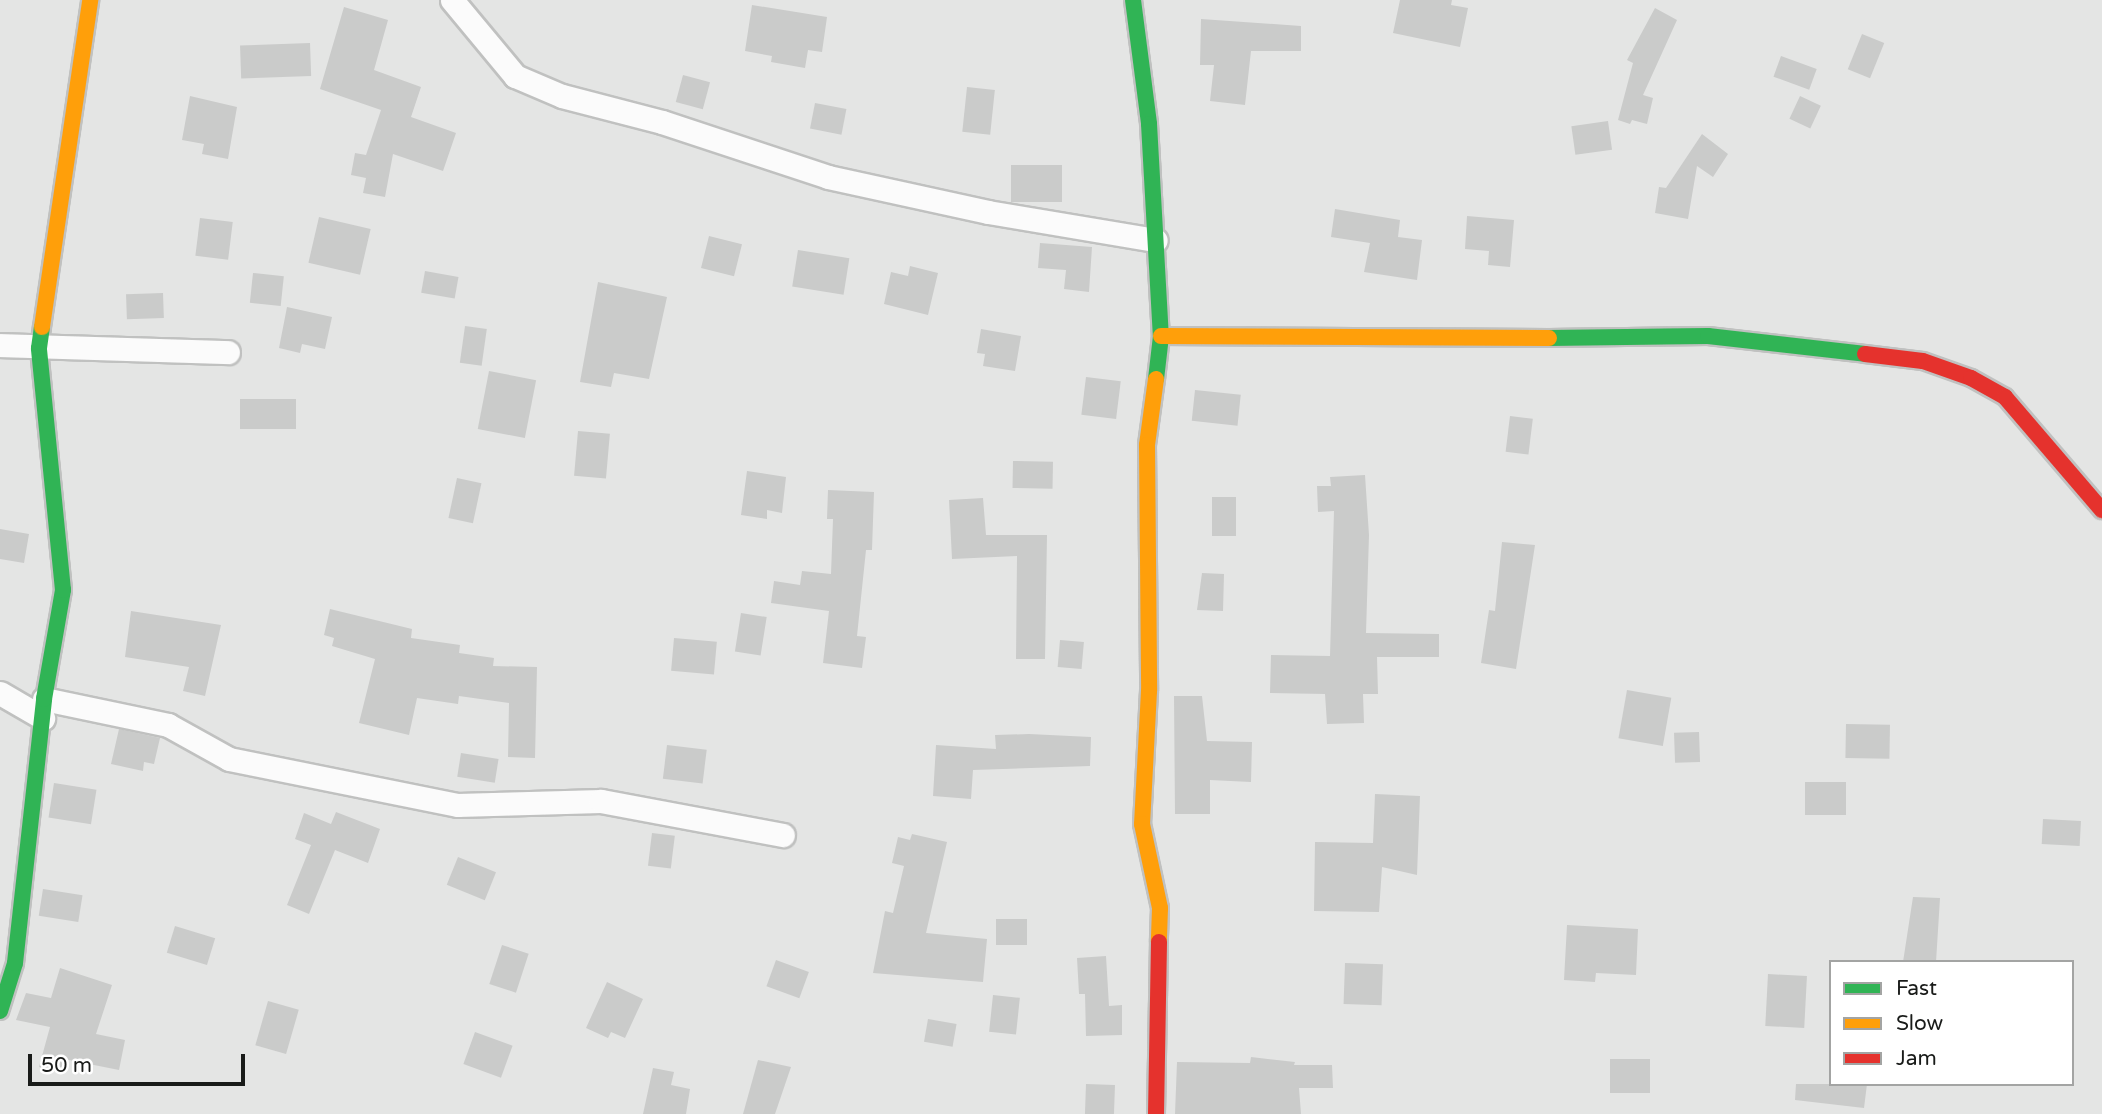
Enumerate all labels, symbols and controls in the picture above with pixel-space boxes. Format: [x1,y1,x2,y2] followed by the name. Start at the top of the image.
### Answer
[1829,960,2074,1086] legend
[1896,976,1937,1001] text: Fast
[1896,1011,1943,1036] text: Slow
[32,1040,248,1084] scale bar
[1896,1046,1937,1071] text: Jam
[41,1053,92,1078] text: 50 m

